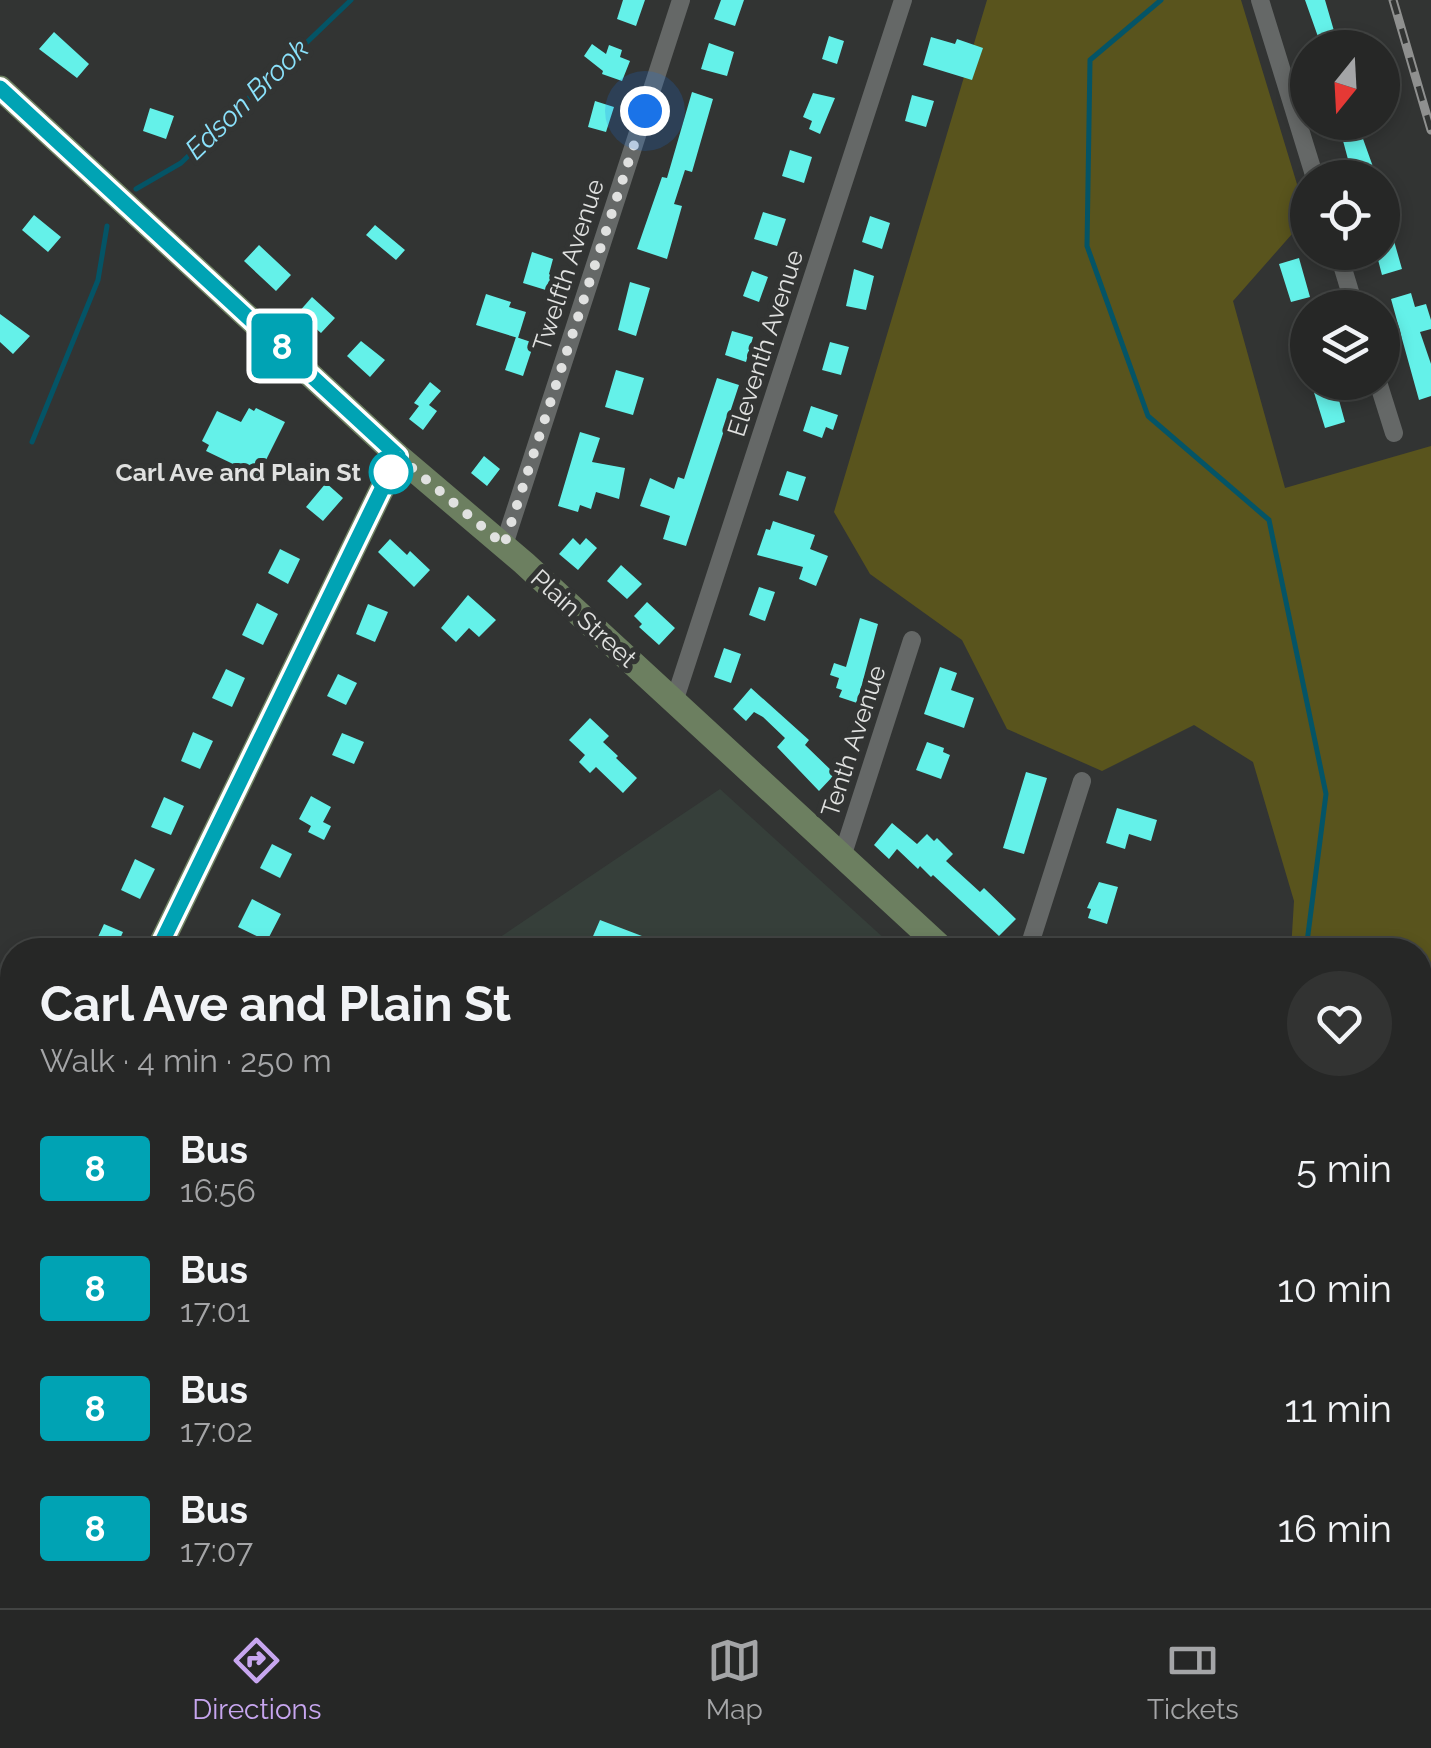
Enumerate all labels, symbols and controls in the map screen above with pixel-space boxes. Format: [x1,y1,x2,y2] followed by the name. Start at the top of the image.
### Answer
[1290,30,1400,140] north arrow
[1290,30,1400,400] map controls
[178,32,316,166] water label: Edson Brook
[620,86,670,136] your location
[1290,160,1400,270] button: locate
[526,175,610,355] street label: Twelfth Avenue
[721,246,809,440] street label: Eleventh Avenue
[1290,290,1400,400] button: layers
[250,314,314,378] line badge: 8
[271,326,293,367] text: 8
[370,451,412,493] marker: Carl Ave and Plain St
[116,457,361,487] place label: Carl Ave and Plain St
[525,563,643,674] street label: Plain Street
[814,661,892,821] street label: Tenth Avenue
[1287,971,1392,1076] button: heart
[40,976,511,1032] text: Carl Ave and Plain St
[40,1042,332,1079] text: Walk · 4 min · 250 m
[180,1127,248,1172] text: Bus
[1296,1146,1392,1191] text: 5 min
[84,1148,106,1189] text: 8
[180,1172,256,1209] text: 16:56
[180,1247,248,1292] text: Bus
[1277,1266,1392,1311] text: 10 min
[84,1268,106,1309] text: 8
[180,1292,250,1329] text: 17:01
[180,1367,248,1412] text: Bus
[1284,1386,1392,1431] text: 11 min
[84,1388,106,1429] text: 8
[180,1412,253,1449] text: 17:02
[180,1487,248,1532] text: Bus
[1278,1506,1392,1551] text: 16 min
[84,1508,106,1549] text: 8
[180,1532,253,1569] text: 17:07
[192,1633,321,1726] tab: Directions
[706,1633,763,1726] tab: Map
[1147,1633,1239,1726] tab: Tickets

